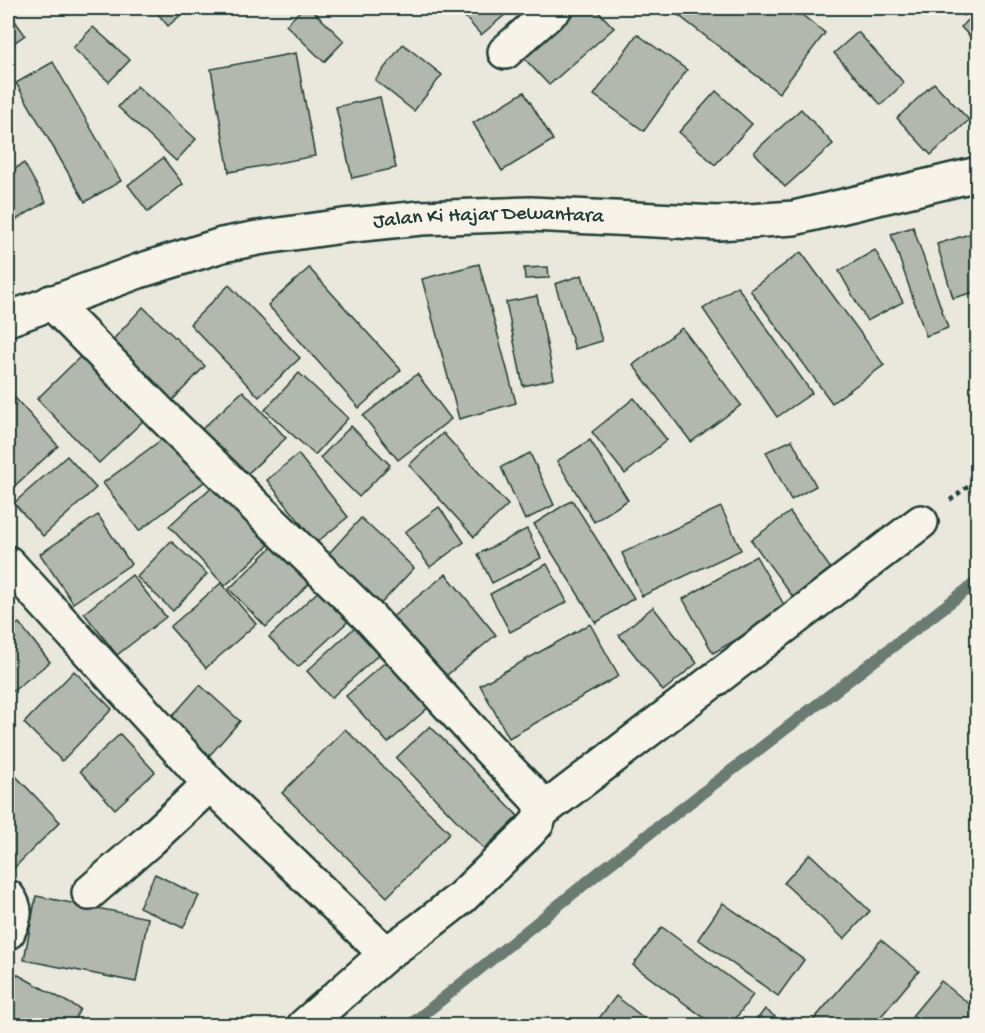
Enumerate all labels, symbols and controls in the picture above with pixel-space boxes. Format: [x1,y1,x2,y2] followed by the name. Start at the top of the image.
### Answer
[372,201,606,235] street label: Jalan Ki Hajar Dewantara

